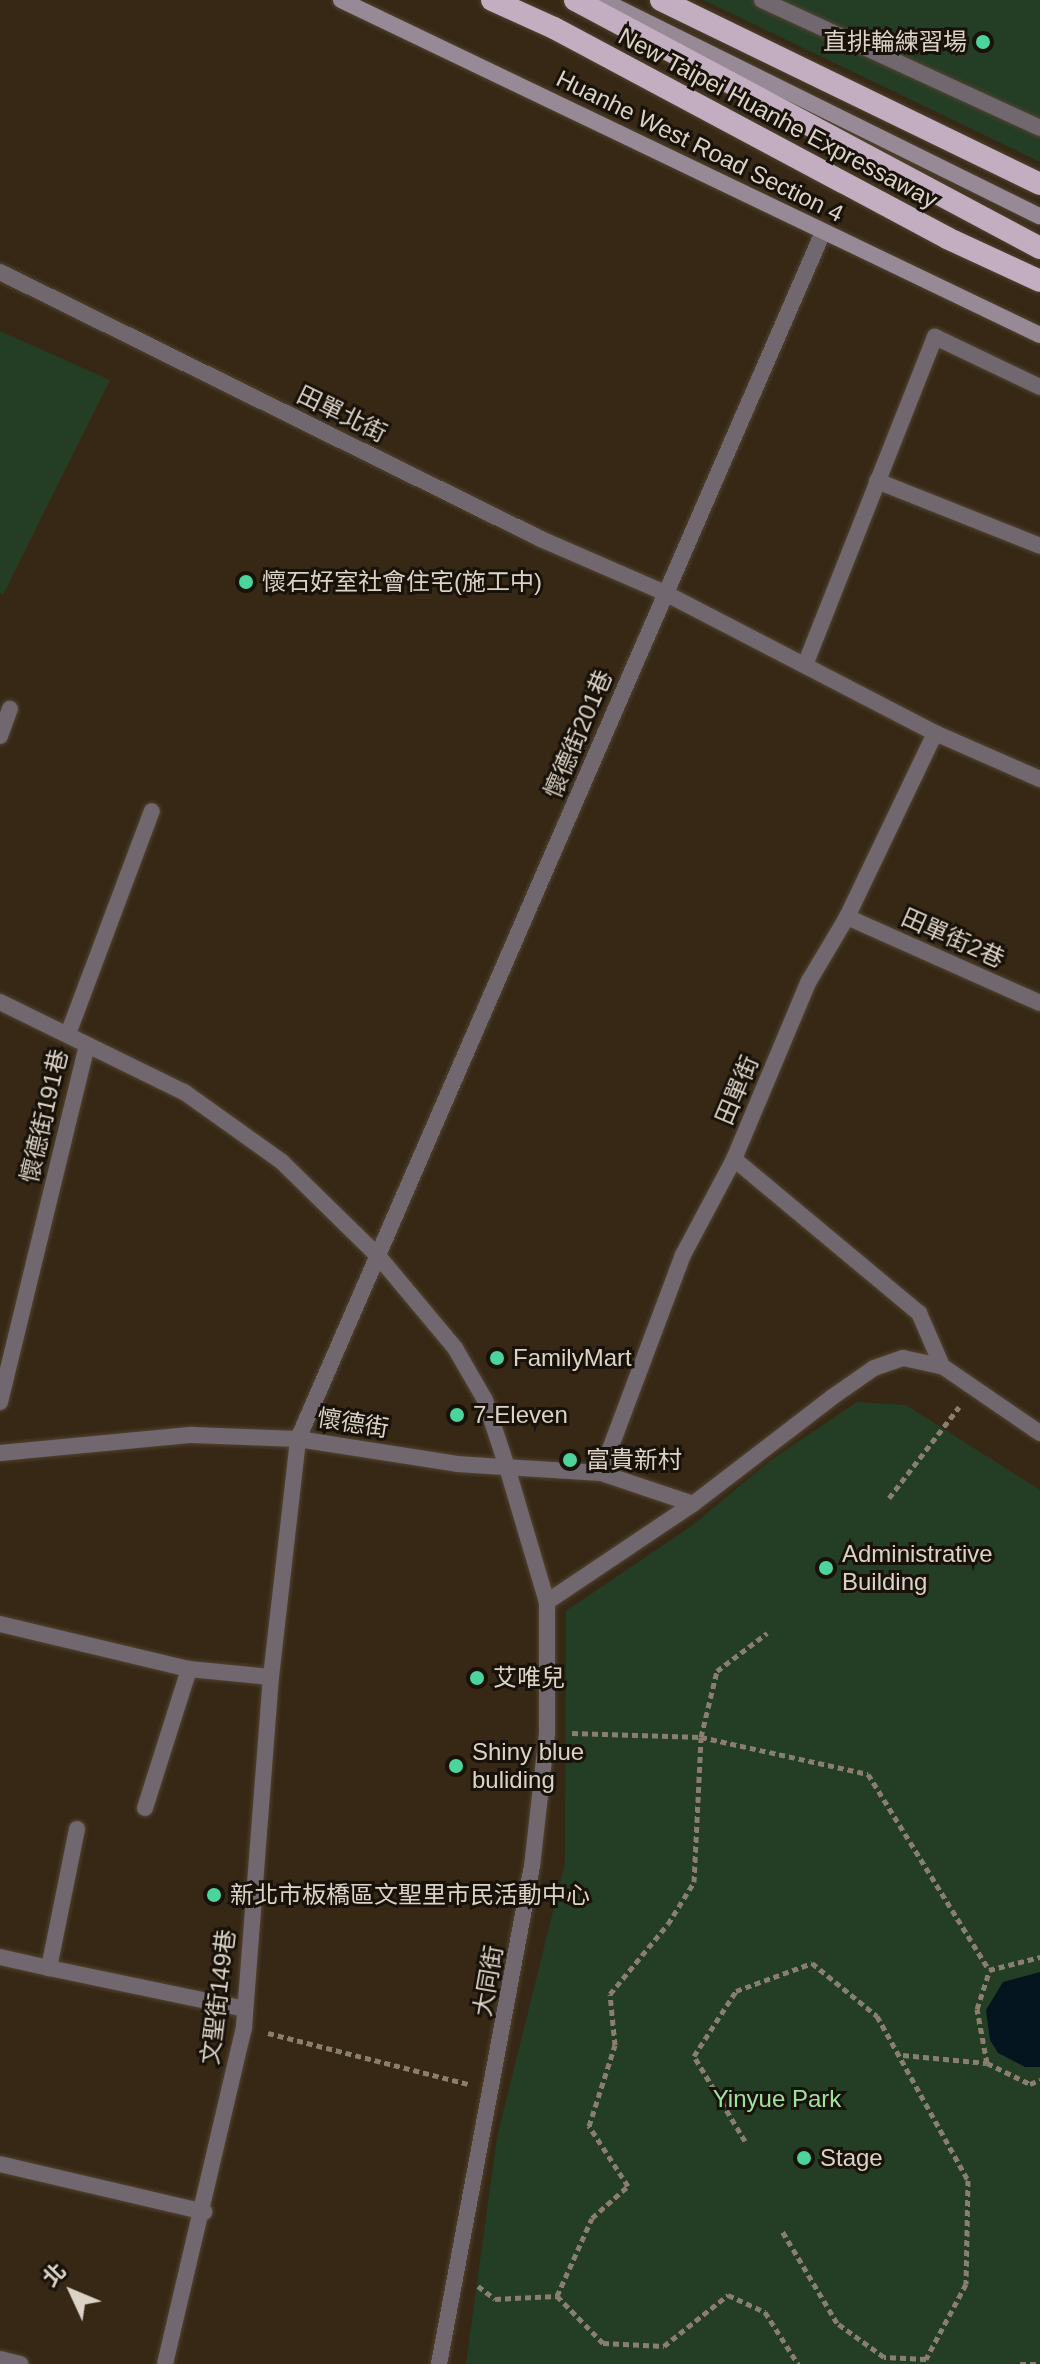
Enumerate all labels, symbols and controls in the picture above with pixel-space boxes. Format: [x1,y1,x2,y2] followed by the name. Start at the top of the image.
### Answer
[613,21,943,215] street label: New Taipei Huanhe Expressaway
[823,28,967,56] place label: 直排輪練習場
[974,33,992,51] marker: 直排輪練習場
[552,64,848,228] street label: Huanhe West Road Section 4
[293,380,391,448] street label: 田單北街
[262,568,542,596] place label: 懷石好室社會住宅(施工中)
[237,573,255,591] marker: 懷石好室社會住宅(施工中)
[538,666,618,802] street label: 懷德街201巷
[897,903,1009,973] street label: 田單街2巷
[15,1046,73,1186] street label: 懷德街191巷
[710,1051,764,1129] street label: 田單街
[513,1344,632,1372] place label: FamilyMart
[488,1349,506,1367] marker: FamilyMart
[473,1401,568,1429] place label: 7-Eleven
[315,1403,391,1443] street label: 懷德街
[448,1406,466,1424] marker: 7-Eleven
[586,1446,682,1474] place label: 富貴新村
[561,1451,579,1469] marker: 富貴新村
[842,1540,993,1596] place label: Administrative Building
[817,1559,835,1577] marker: Administrative Building
[493,1664,565,1692] place label: 艾唯兒
[468,1669,486,1687] marker: 艾唯兒
[472,1738,584,1794] place label: Shiny blue buliding
[447,1757,465,1775] marker: Shiny blue buliding
[230,1881,590,1909] place label: 新北市板橋區文聖里市民活動中心
[205,1886,223,1904] marker: 新北市板橋區文聖里市民活動中心
[195,1928,241,2066] street label: 文聖街149巷
[468,1943,508,2019] street label: 大同街
[713,2085,841,2113] park label: Yinyue Park
[820,2144,883,2172] place label: Stage
[795,2149,813,2167] marker: Stage
[32,2252,112,2332] north arrow
[38,2258,71,2292] text: 北

